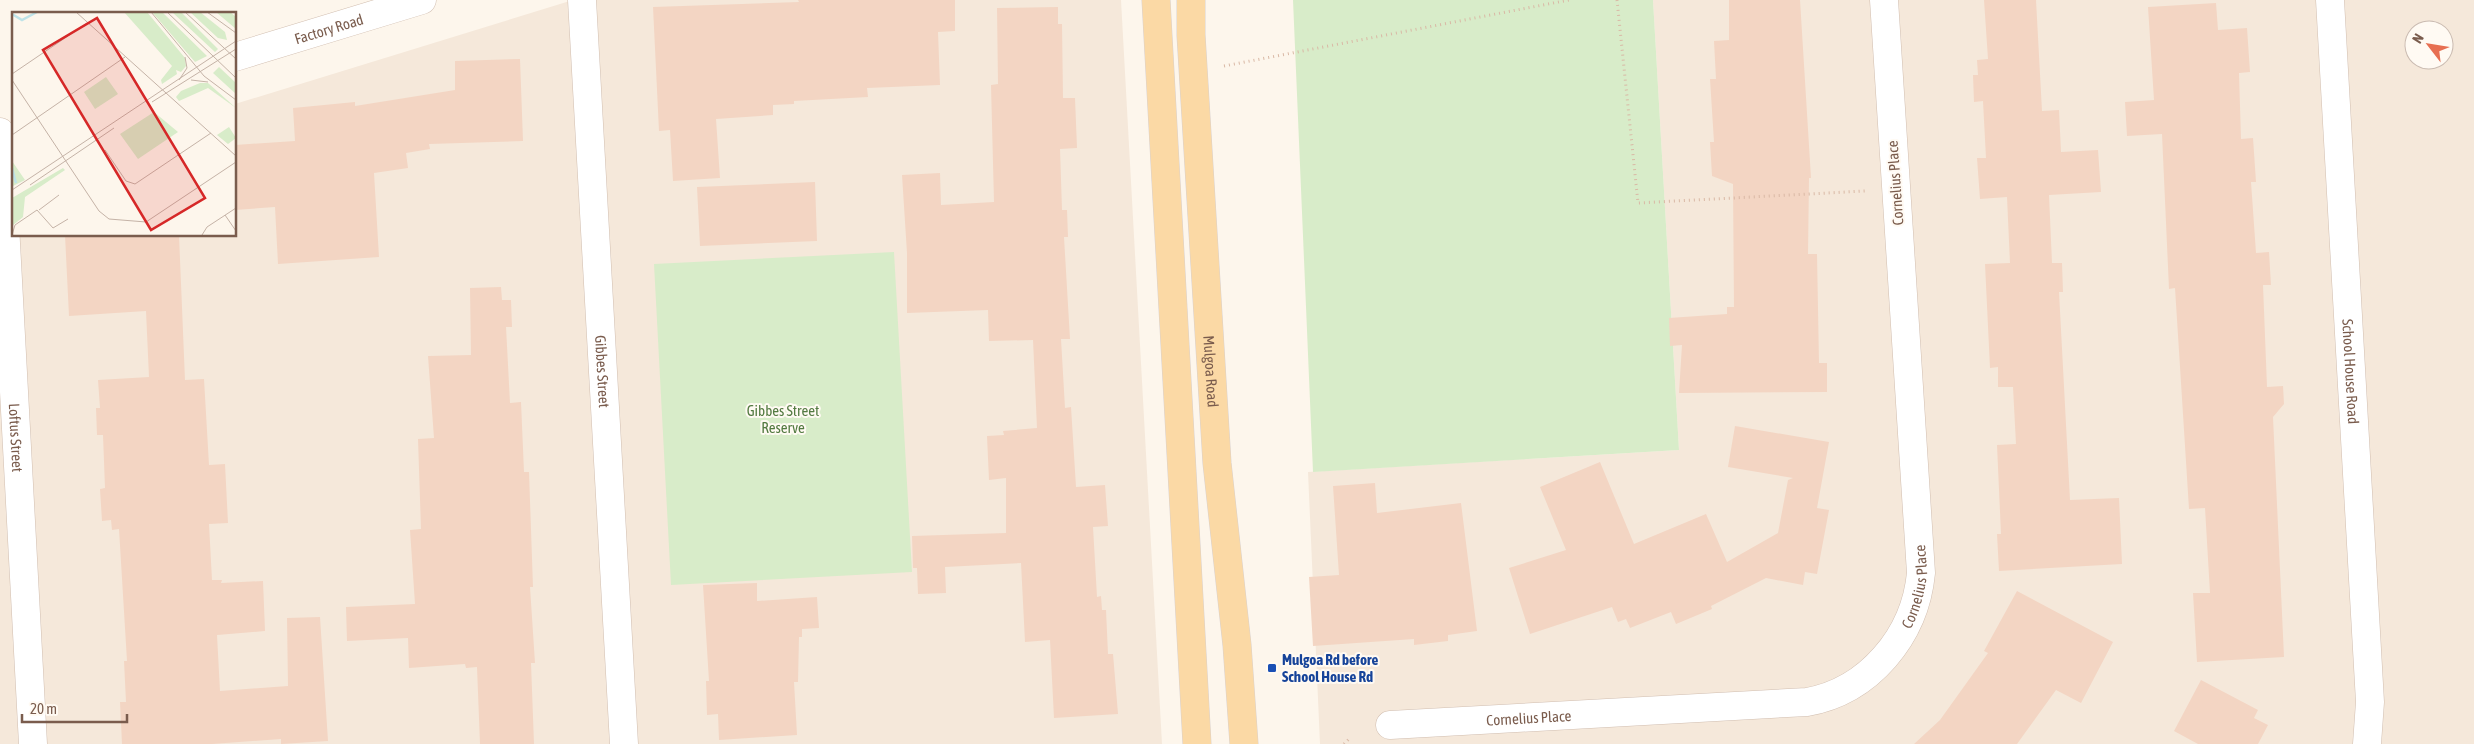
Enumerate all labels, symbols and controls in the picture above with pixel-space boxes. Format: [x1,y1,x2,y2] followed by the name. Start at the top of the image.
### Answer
[292,10,365,47] street label: Factory Road
[12,12,236,236] inset map
[2404,20,2454,70] north arrow
[2409,31,2427,46] text: N
[1884,140,1906,226] street label: Cornelius Place
[2340,318,2363,424] street label: School House Road
[592,335,614,408] street label: Gibbes Street
[1201,335,1222,408] street label: Mulgoa Road
[747,402,819,436] park label: Gibbes Street Reserve
[6,403,27,472] street label: Loftus Street
[1898,544,1930,631] street label: Cornelius Place
[1282,651,1378,685] place label: Mulgoa Rd before School House Rd
[1266,662,1278,674] marker: Mulgoa Rd before School House Rd
[22,692,128,724] scale bar
[30,700,57,717] text: 20 m
[1486,707,1572,728] street label: Cornelius Place

